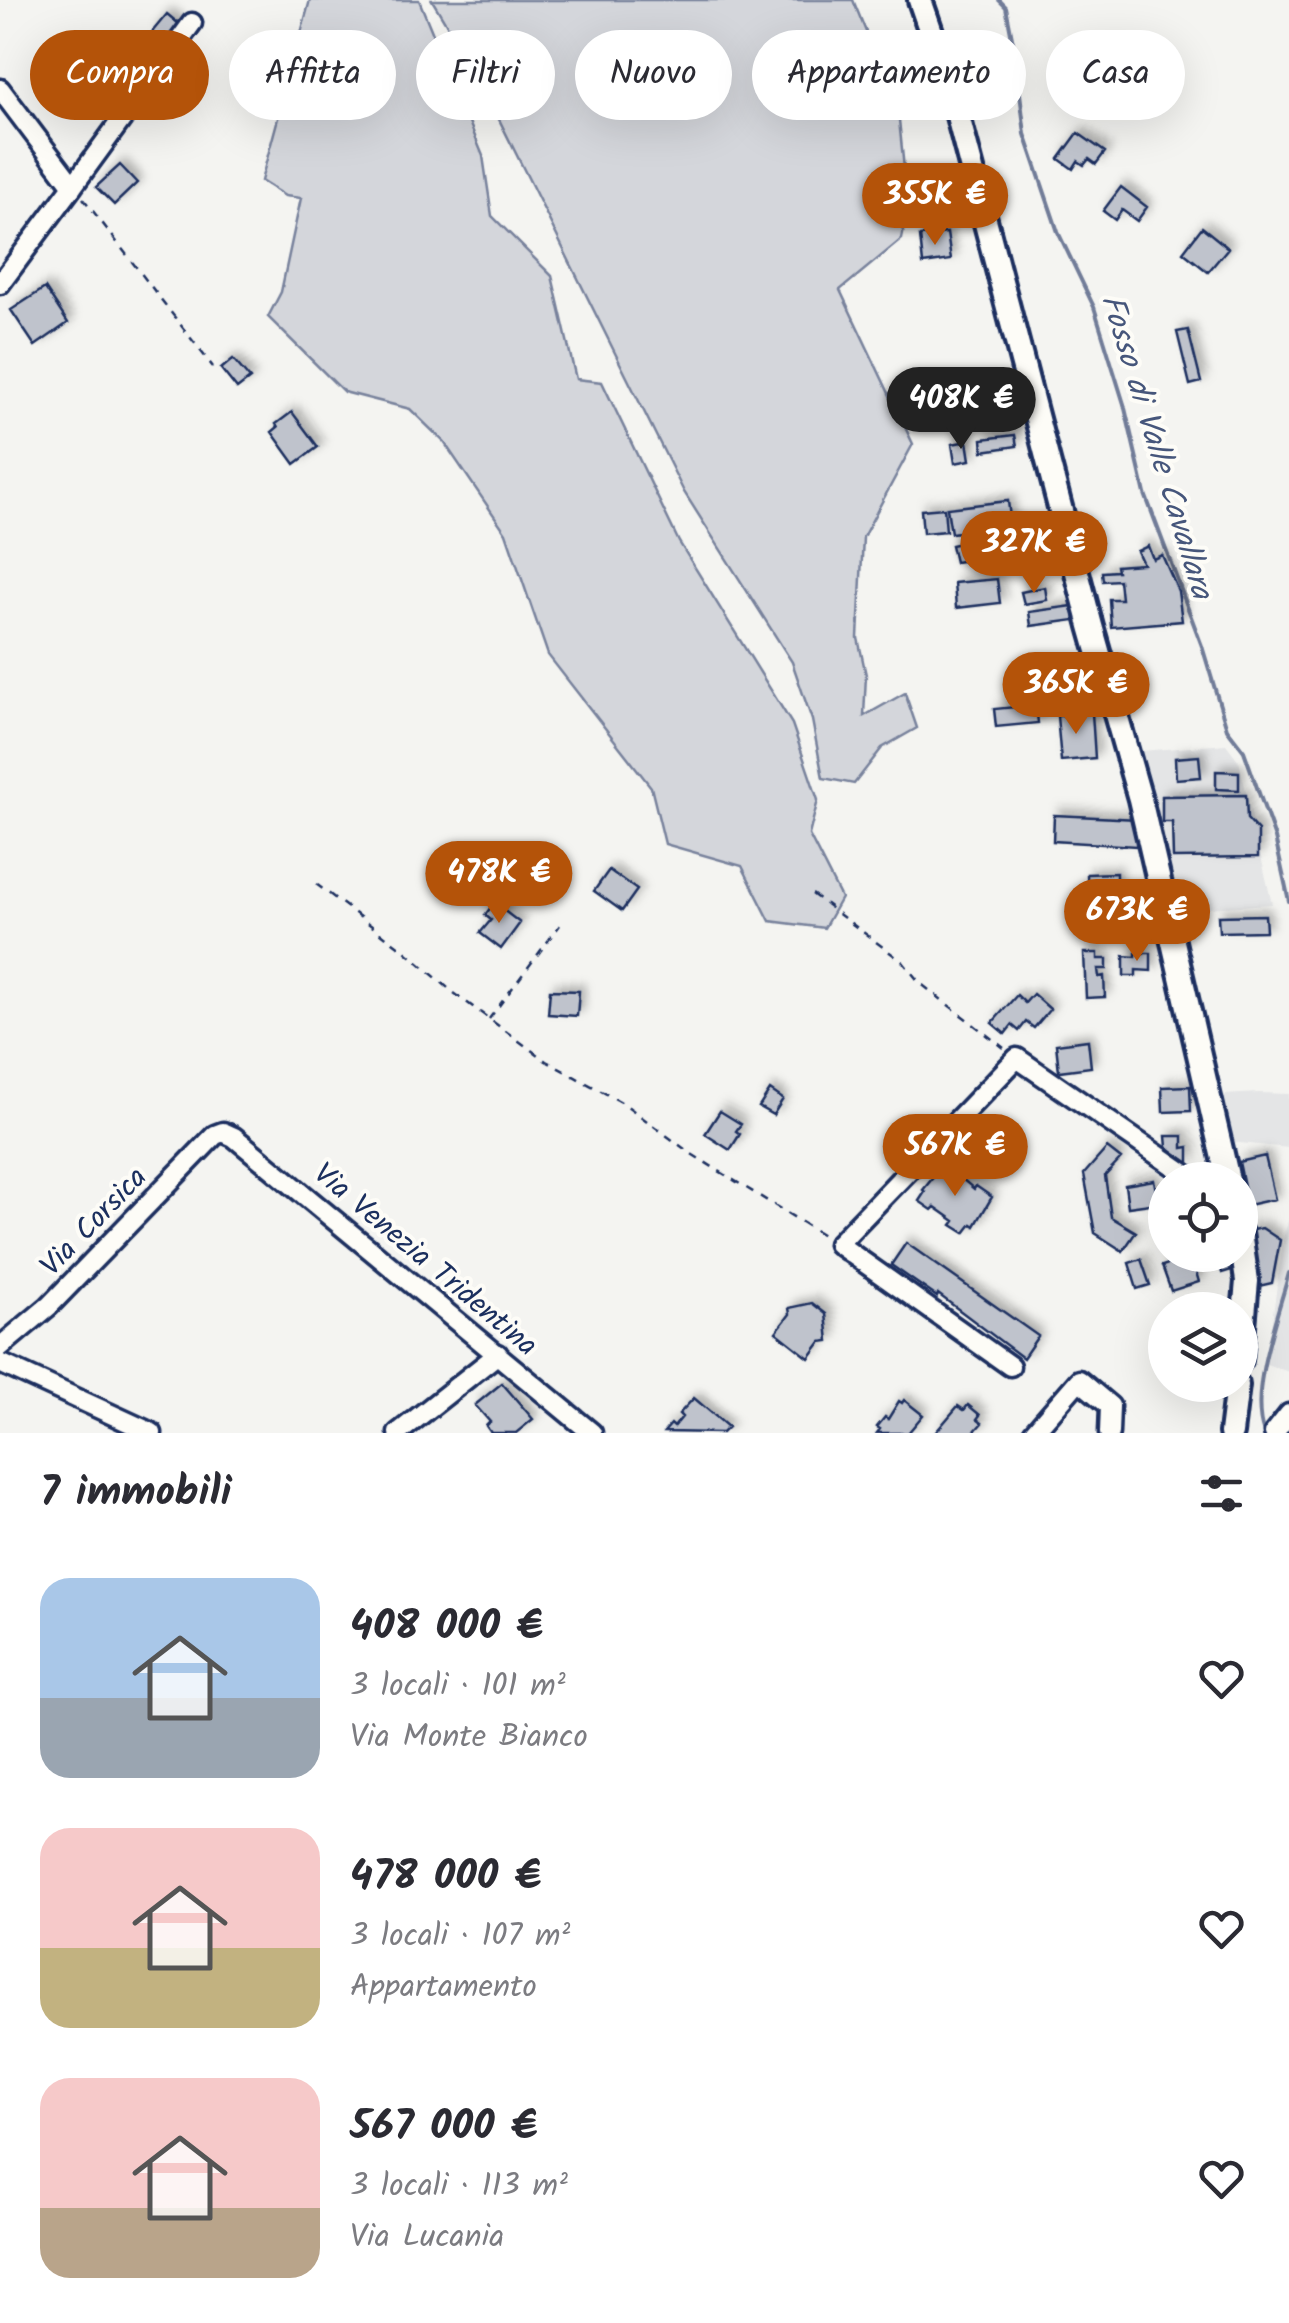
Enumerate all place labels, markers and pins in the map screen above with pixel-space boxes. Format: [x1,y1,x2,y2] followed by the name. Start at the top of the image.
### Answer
[854,163,1016,248] pin: 355K €
[880,367,1042,452] pin: 408K €
[953,511,1115,596] pin: 327K €
[995,652,1157,737] pin: 365K €
[418,841,580,926] pin: 478K €
[1056,879,1218,964] pin: 673K €
[874,1114,1036,1199] pin: 567K €

